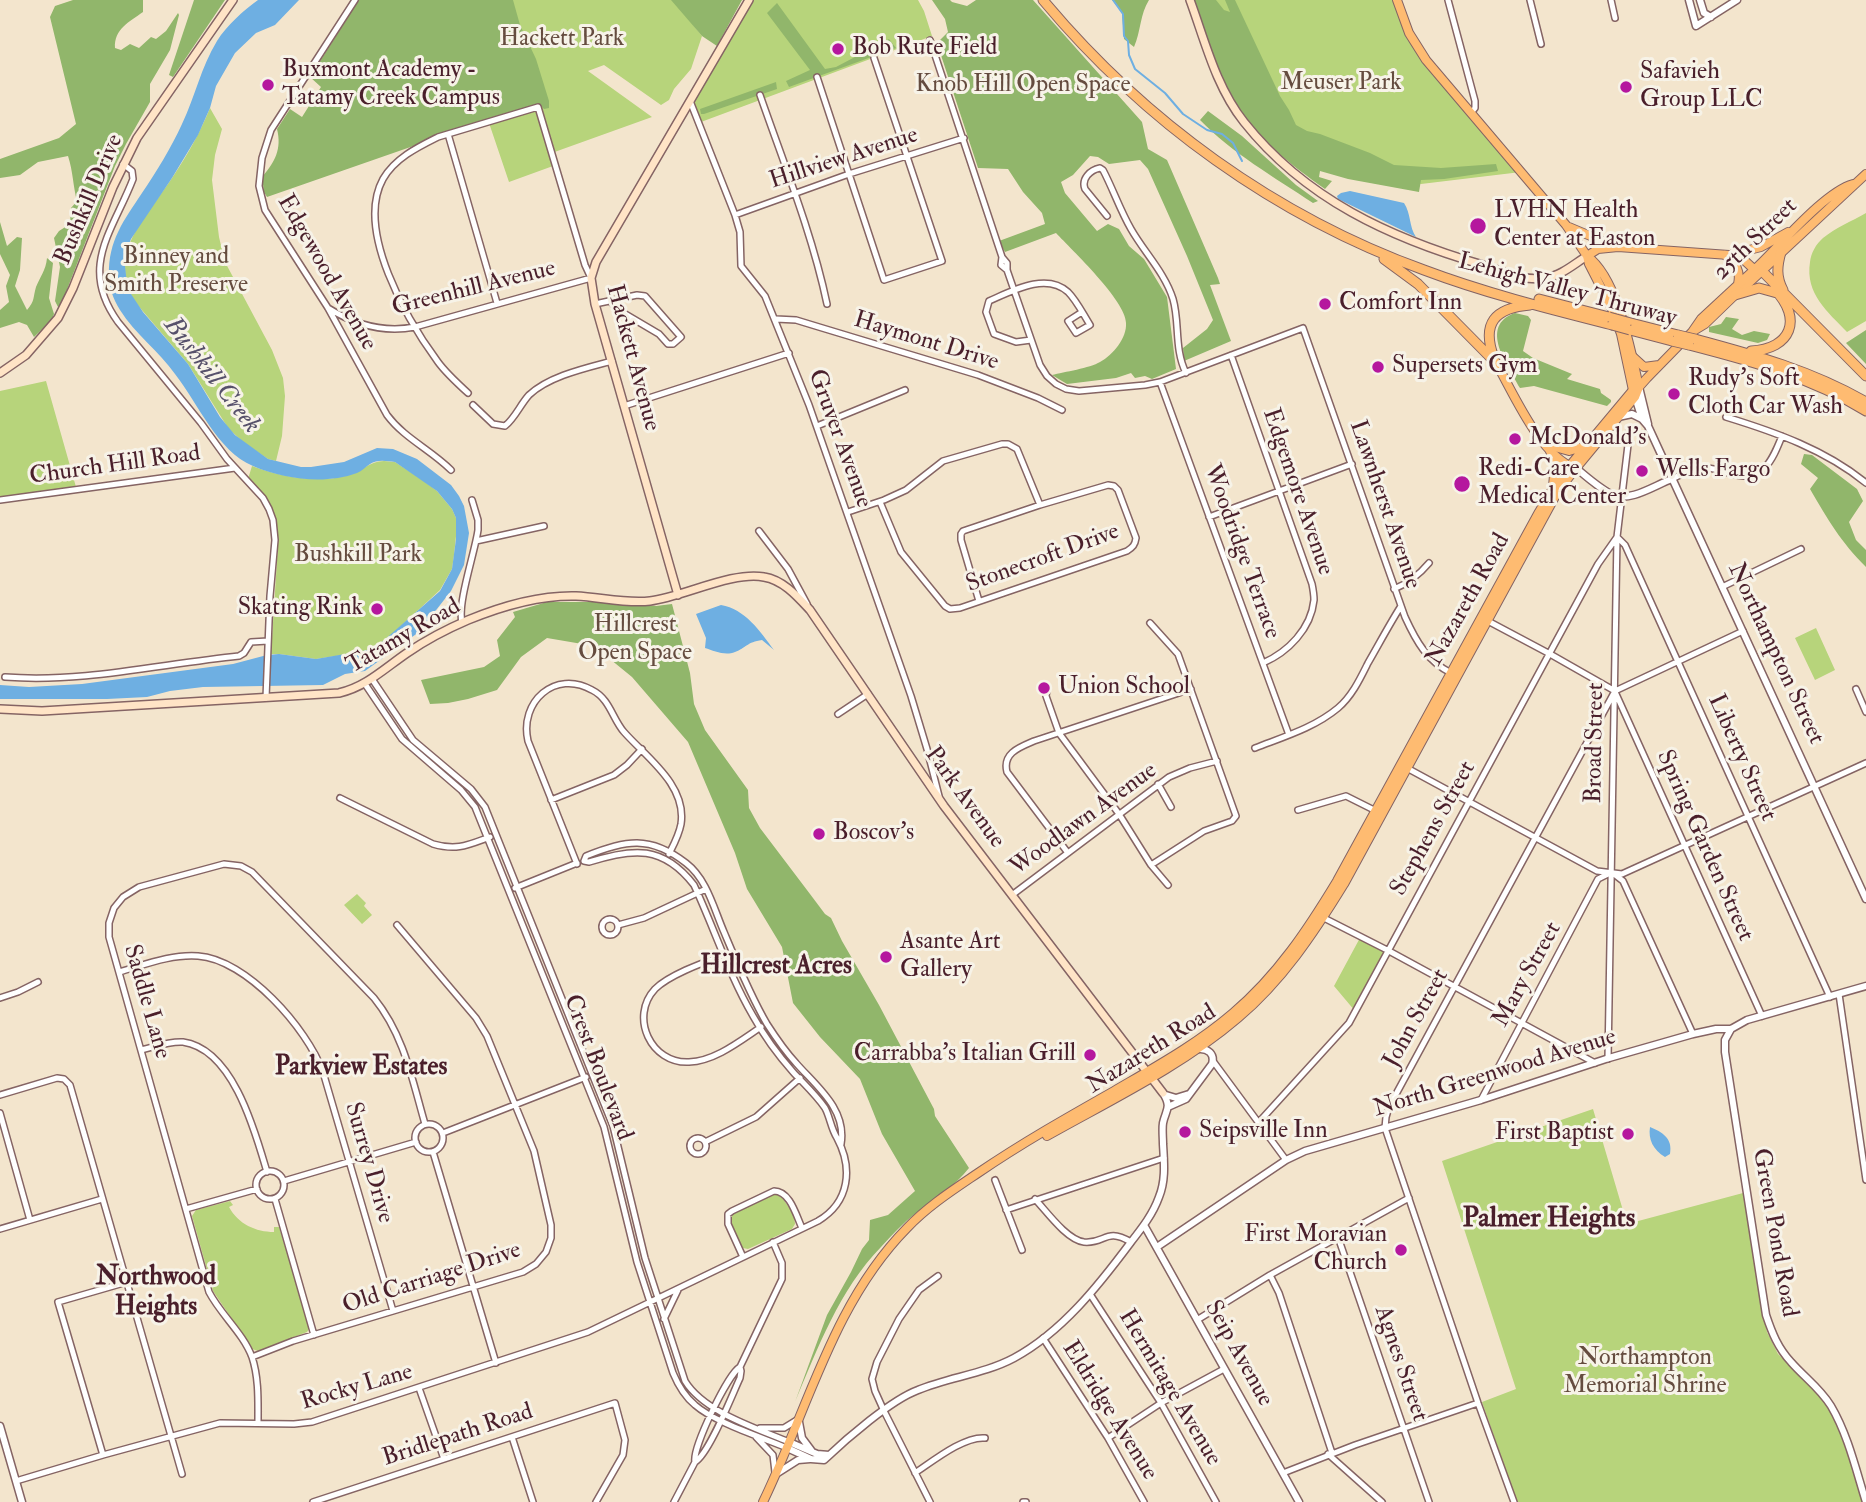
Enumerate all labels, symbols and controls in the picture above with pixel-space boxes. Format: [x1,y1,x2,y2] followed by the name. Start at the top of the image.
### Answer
[500,26,624,54] park label: Hackett Park
[852,35,997,63] place label: Bob Rute Field
[830,41,846,57] marker: Bob Rute Field
[282,57,500,113] place label: Buxmont Academy - Tatamy Creek Campus
[1640,59,1763,115] place label: Safavieh Group LLC
[1280,70,1402,98] park label: Meuser Park
[915,72,1131,100] park label: Knob Hill Open Space
[260,77,276,93] marker: Buxmont Academy - Tatamy Creek Campus
[1618,79,1634,95] marker: Safavieh Group LLC
[766,121,922,197] street label: Hillview Avenue
[50,130,130,270] street label: Bushkill Drive
[270,190,382,356] street label: Edgewood Avenue
[1708,193,1804,287] street label: 25th Street
[1494,198,1655,254] place label: LVHN Health Center at Easton
[1468,216,1488,236] marker: LVHN Health Center at Easton
[104,244,248,300] park label: Binney and Smith Preserve
[1455,248,1679,334] street label: Lehigh Valley Thruway
[389,255,559,323] street label: Greenhill Avenue
[599,282,665,434] street label: Hackett Avenue
[1339,290,1462,318] place label: Comfort Inn
[1317,296,1333,312] marker: Comfort Inn
[850,306,1002,378] street label: Haymont Drive
[156,312,266,440] water label: Bushkill Creek
[1392,353,1537,381] place label: Supersets Gym
[1370,359,1386,375] marker: Supersets Gym
[801,366,877,512] street label: Gruver Avenue
[1688,366,1843,422] place label: Rudy's Soft Cloth Car Wash
[1666,386,1682,402] marker: Rudy's Soft Cloth Car Wash
[1255,405,1339,579] street label: Edgemore Avenue
[1342,417,1426,593] street label: Lawnherst Avenue
[1529,425,1647,453] place label: McDonald's
[1507,431,1523,447] marker: McDonald's
[28,440,202,492] street label: Church Hill Road
[1478,456,1626,512] place label: Redi-Care Medical Center
[1656,457,1770,485] place label: Wells Fargo
[1196,461,1286,643] street label: Woodridge Terrace
[1634,463,1650,479] marker: Wells Fargo
[1452,474,1472,494] marker: Redi-Care Medical Center
[963,518,1123,600] street label: Stonecroft Drive
[1421,529,1517,671] street label: Nazareth Road
[294,542,422,570] park label: Bushkill Park
[1720,559,1830,749] street label: Northampton Street
[342,593,466,681] street label: Tatamy Road
[238,595,363,623] place label: Skating Rink
[369,601,385,617] marker: Skating Rink
[578,612,692,668] park label: Hillcrest Open Space
[1058,674,1190,702] place label: Union School
[1036,680,1052,696] marker: Union School
[1581,682,1611,804] street label: Broad Street
[1700,690,1782,826] street label: Liberty Street
[918,742,1010,854] street label: Park Avenue
[1649,746,1759,946] street label: Spring Garden Street
[1005,757,1163,883] street label: Woodlawn Avenue
[1385,757,1483,901] street label: Stephens Street
[833,820,914,848] place label: Boscov's
[811,826,827,842] marker: Boscov's
[1487,918,1569,1032] street label: Mary Street
[900,929,1000,985] place label: Asante Art Gallery
[116,941,176,1063] street label: Saddle Lane
[878,949,894,965] marker: Asante Art Gallery
[700,951,852,983] district label: Hillcrest Acres
[1378,965,1456,1073] street label: John Street
[556,991,638,1145] street label: Crest Boulevard
[1082,999,1222,1101] street label: Nazareth Road
[1370,1023,1620,1125] street label: North Greenwood Avenue
[854,1041,1076,1069] place label: Carrabba's Italian Grill
[1082,1047,1098,1063] marker: Carrabba's Italian Grill
[275,1052,447,1084] district label: Parkview Estates
[337,1099,399,1227] street label: Surrey Drive
[1199,1118,1328,1146] place label: Seipsville Inn
[1495,1120,1614,1148] place label: First Baptist
[1177,1124,1193,1140] marker: Seipsville Inn
[1620,1126,1636,1142] marker: First Baptist
[1745,1146,1803,1320] street label: Green Pond Road
[1463,1203,1635,1237] district label: Palmer Heights
[1244,1222,1387,1278] place label: First Moravian Church
[339,1237,525,1321] street label: Old Carriage Drive
[1393,1242,1409,1258] marker: First Moravian Church
[96,1262,216,1324] district label: Northwood Heights
[1197,1296,1279,1412] street label: Seip Avenue
[1367,1302,1433,1426] street label: Agnes Street
[1111,1305,1227,1471] street label: Hermitage Avenue
[1055,1336,1163,1486] street label: Eldridge Avenue
[1564,1345,1726,1401] park label: Northampton Memorial Shrine
[298,1358,416,1418] street label: Rocky Lane
[379,1398,537,1474] street label: Bridlepath Road

